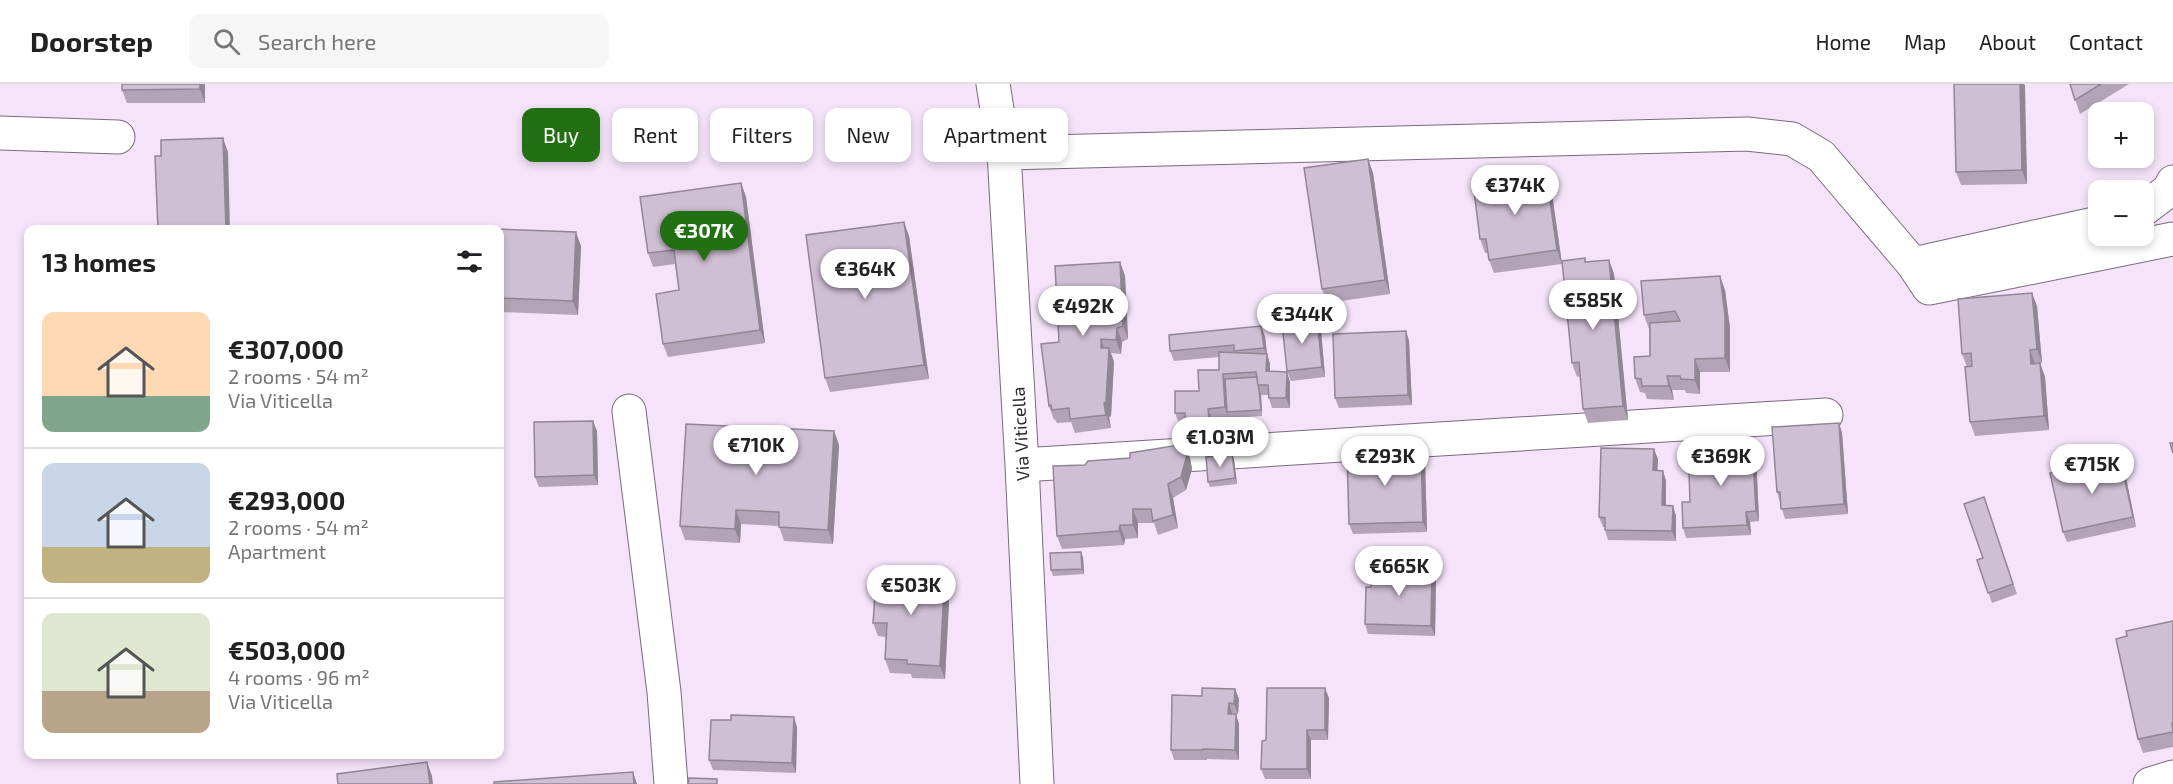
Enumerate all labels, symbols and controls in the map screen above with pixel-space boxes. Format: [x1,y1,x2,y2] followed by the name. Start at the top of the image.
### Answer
[189,14,609,68] search box
[30,24,153,58] text: Doorstep
[210,25,243,58] icon: search
[258,28,376,54] text: Search here
[1815,29,1871,54] text: Home
[1904,29,1946,54] text: Map
[1979,29,2036,54] text: About
[2069,29,2143,54] text: Contact
[2088,102,2154,246] map controls
[2088,102,2154,168] button: +
[522,108,600,162] chip: Buy
[612,108,698,162] chip: Rent
[710,108,813,162] chip: Filters
[825,108,911,162] chip: New
[923,108,1068,162] chip: Apartment
[1473,165,1557,216] pin: €374K
[1485,172,1545,196] text: €374K
[2088,180,2154,246] button: −
[662,211,746,262] pin: €307K
[674,218,734,242] text: €307K
[453,245,486,278] icon: filters
[42,246,156,277] text: 13 homes
[823,249,907,300] pin: €364K
[834,256,896,280] text: €364K
[1551,280,1635,331] pin: €585K
[1041,286,1125,337] pin: €492K
[1563,287,1623,311] text: €585K
[1052,293,1114,317] text: €492K
[1260,294,1344,345] pin: €344K
[1271,301,1333,325] text: €344K
[228,333,344,364] text: €307,000
[90,336,162,408] icon: home
[228,364,369,388] text: 2 rooms · 54 m²
[1007,386,1033,482] street label: Via Viticella
[228,388,333,412] text: Via Viticella
[1171,417,1269,468] pin: €1.03M
[1186,424,1254,448] text: €1.03M
[714,425,798,476] pin: €710K
[727,432,785,456] text: €710K
[1343,436,1427,487] pin: €293K
[1679,436,1763,487] pin: €369K
[1355,443,1415,467] text: €293K
[1691,443,1751,467] text: €369K
[2050,444,2134,495] pin: €715K
[2064,451,2120,475] text: €715K
[228,484,345,515] text: €293,000
[90,487,162,559] icon: home
[228,515,369,539] text: 2 rooms · 54 m²
[228,539,326,563] text: Apartment
[1357,546,1441,597] pin: €665K
[1369,553,1429,577] text: €665K
[869,565,953,616] pin: €503K
[881,572,941,596] text: €503K
[228,634,346,665] text: €503,000
[90,637,162,709] icon: home
[228,665,370,689] text: 4 rooms · 96 m²
[228,689,333,713] text: Via Viticella

